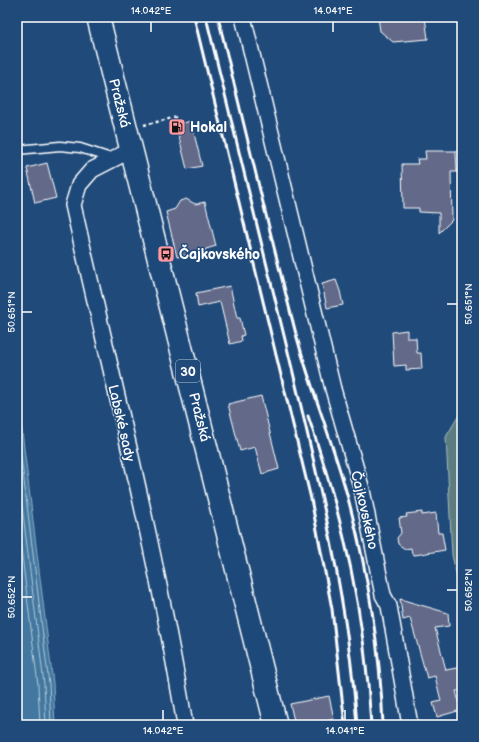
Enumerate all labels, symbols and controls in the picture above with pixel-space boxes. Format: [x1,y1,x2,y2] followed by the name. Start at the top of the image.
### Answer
[131,5,172,17] text: 14.042°E
[314,5,353,17] text: 14.041°E
[105,77,134,129] street label: Pražská
[167,117,187,137] fuel station icon: Hokal
[190,119,227,136] place label: Hokal
[156,244,176,264] bus stop icon: Čajkovského
[179,244,260,263] place label: Čajkovského
[463,283,475,325] text: 50.651°N
[6,291,18,333] text: 50.651°N
[176,360,200,382] road number: 30
[104,383,139,464] street label: Labské sady
[185,391,214,443] street label: Pražská
[347,469,383,551] street label: Čajkovského
[463,568,475,612] text: 50.652°N
[6,575,18,619] text: 50.652°N
[143,725,184,737] text: 14.042°E
[326,725,365,737] text: 14.041°E

